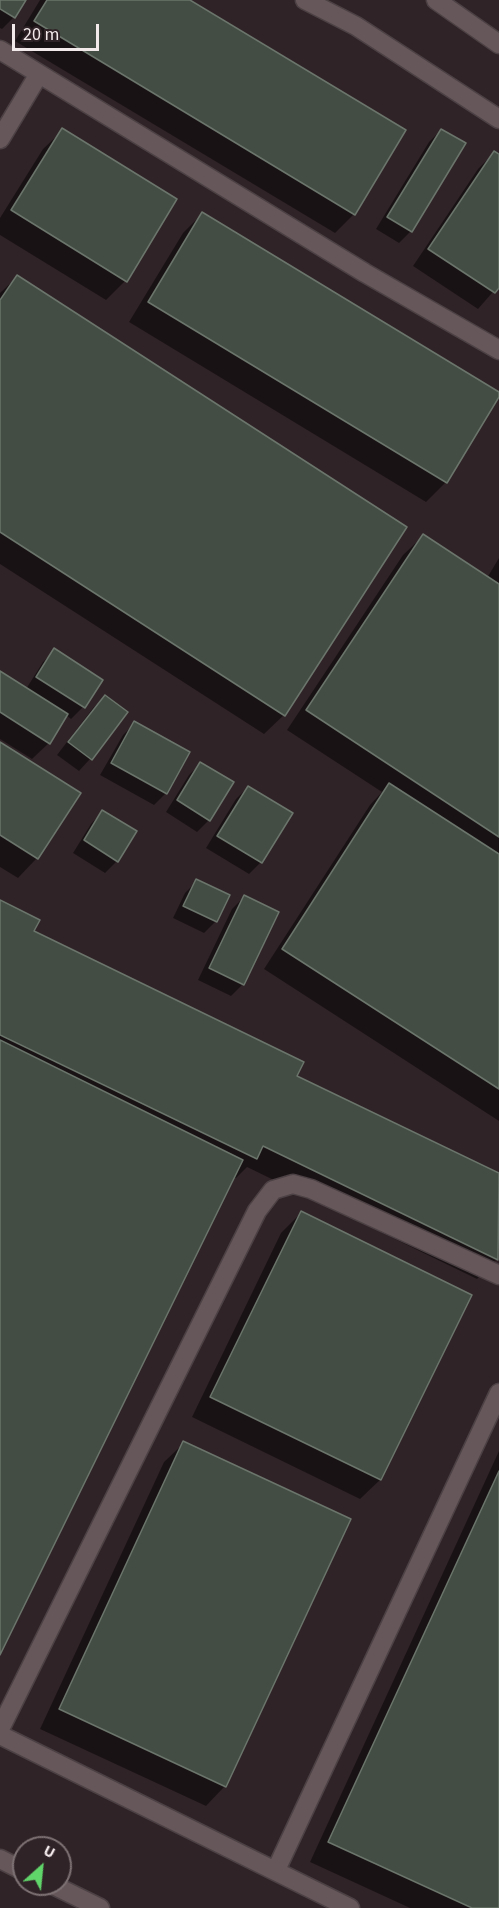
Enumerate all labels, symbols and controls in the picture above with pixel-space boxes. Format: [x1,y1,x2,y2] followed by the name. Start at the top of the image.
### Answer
[15,12,102,50] scale bar
[23,22,59,47] text: 20 m
[12,1836,72,1896] north arrow
[40,1840,59,1864] text: U

